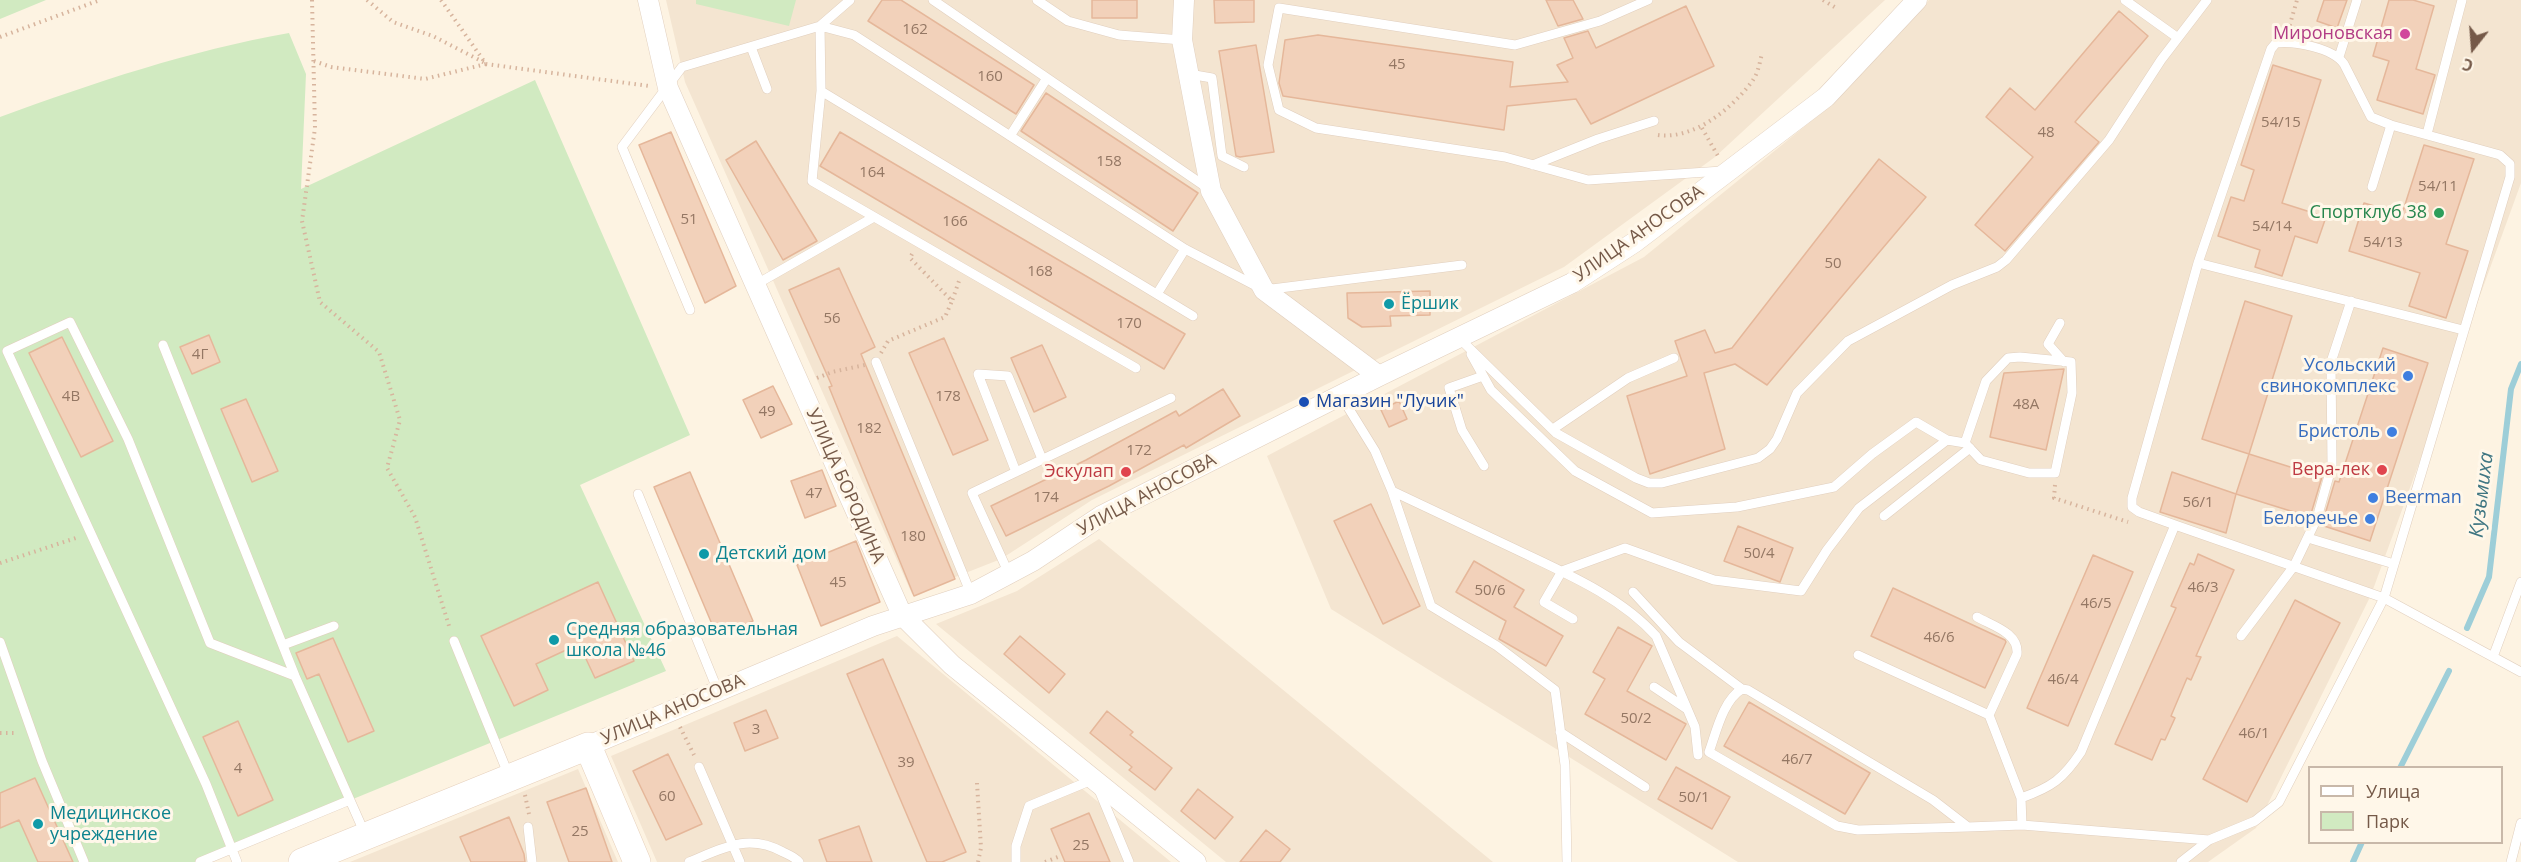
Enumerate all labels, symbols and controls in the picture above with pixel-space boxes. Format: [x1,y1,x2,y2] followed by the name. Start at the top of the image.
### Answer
[2443,18,2503,78] north arrow
[902,21,928,39] house number: 162
[2273,23,2393,45] place label: Мироновская
[2398,27,2412,41] marker: Мироновская
[2460,53,2476,77] text: С
[1388,56,1406,74] house number: 45
[977,68,1003,86] house number: 160
[2261,114,2301,132] house number: 54/15
[2037,124,2055,142] house number: 48
[1096,153,1122,171] house number: 158
[859,164,885,182] house number: 164
[2418,178,2458,196] house number: 54/11
[1570,181,1708,287] street label: УЛИЦА АНОСОВА
[2310,202,2427,224] place label: Спортклуб 38
[2432,206,2446,220] marker: Спортклуб 38
[680,211,698,229] house number: 51
[942,213,968,231] house number: 166
[2252,218,2292,236] house number: 54/14
[2363,234,2403,252] house number: 54/13
[1824,255,1842,273] house number: 50
[1027,263,1053,281] house number: 168
[1401,293,1459,315] place label: Ёршик
[1382,297,1396,311] marker: Ёршик
[823,310,841,328] house number: 56
[1116,315,1142,333] house number: 170
[192,346,208,364] house number: 4Г
[2261,355,2396,398] place label: Усольский свинокомплекс
[2401,369,2415,383] marker: Усольский свинокомплекс
[62,388,80,406] house number: 4В
[935,388,961,406] house number: 178
[1316,391,1464,413] place label: Магазин "Лучик"
[1297,395,1311,409] marker: Магазин "Лучик"
[2013,396,2039,414] house number: 48А
[758,403,776,421] house number: 49
[801,405,889,567] street label: УЛИЦА БОРОДИНА
[856,420,882,438] house number: 182
[2298,421,2380,443] place label: Бристоль
[2385,425,2399,439] marker: Бристоль
[1126,442,1152,460] house number: 172
[1074,449,1220,541] street label: УЛИЦА АНОСОВА
[2465,451,2499,539] water label: Кузьмиха
[2292,459,2370,481] place label: Вера-лек
[1044,461,1114,483] place label: Эскулап
[2375,463,2389,477] marker: Вера-лек
[1119,465,1133,479] marker: Эскулап
[805,485,823,503] house number: 47
[2385,487,2462,509] place label: Beerman
[1033,489,1059,507] house number: 174
[2366,491,2380,505] marker: Beerman
[2182,494,2214,512] house number: 56/1
[2263,508,2358,530] place label: Белоречье
[2363,512,2377,526] marker: Белоречье
[900,528,926,546] house number: 180
[716,543,827,565] place label: Детский дом
[1743,545,1775,563] house number: 50/4
[697,547,711,561] marker: Детский дом
[829,574,847,592] house number: 45
[2187,579,2219,597] house number: 46/3
[1474,582,1506,600] house number: 50/6
[2080,595,2112,613] house number: 46/5
[566,619,798,662] place label: Средняя образовательная школа №46
[1923,629,1955,647] house number: 46/6
[547,633,561,647] marker: Средняя образовательная школа №46
[598,670,748,750] street label: УЛИЦА АНОСОВА
[2047,671,2079,689] house number: 46/4
[1620,710,1652,728] house number: 50/2
[752,721,760,739] house number: 3
[2238,725,2270,743] house number: 46/1
[1781,751,1813,769] house number: 46/7
[897,754,915,772] house number: 39
[234,760,242,778] house number: 4
[2308,766,2503,844] legend
[2366,779,2420,803] text: Улица
[658,788,676,806] house number: 60
[1678,789,1710,807] house number: 50/1
[50,803,171,846] place label: Медицинское учреждение
[2366,809,2409,833] text: Парк
[31,817,45,831] marker: Медицинское учреждение
[571,823,589,841] house number: 25
[1072,837,1090,855] house number: 25

